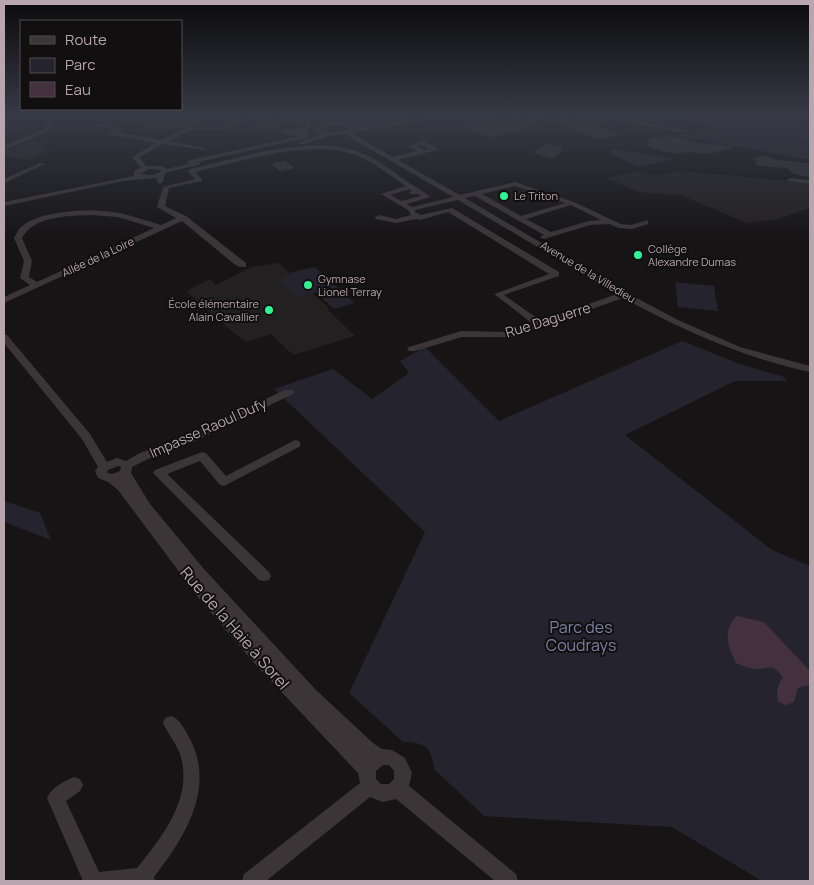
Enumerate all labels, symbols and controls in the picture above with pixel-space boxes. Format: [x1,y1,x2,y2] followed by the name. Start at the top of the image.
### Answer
[20,20,182,110] legend
[65,29,107,50] text: Route
[65,54,96,75] text: Parc
[65,79,91,100] text: Eau
[514,188,558,203] place label: Le Triton
[498,190,510,202] marker: Le Triton
[59,233,137,280] street label: Allée de la Loire
[538,237,639,306] street label: Avenue de la Villedieu
[648,241,736,269] place label: Collège Alexandre Dumas
[632,249,644,261] marker: Collège Alexandre Dumas
[318,271,382,299] place label: Gymnase Lionel Terray
[302,279,314,291] marker: Gymnase Lionel Terray
[168,296,260,324] place label: École élémentaire Alain Cavallier
[503,298,593,342] street label: Rue Daguerre
[263,304,275,316] marker: École élémentaire Alain Cavallier
[146,393,270,462] street label: Impasse Raoul Dufy
[175,562,295,694] street label: Rue de la Haie à Sorel
[546,616,616,656] park label: Parc des Coudrays

